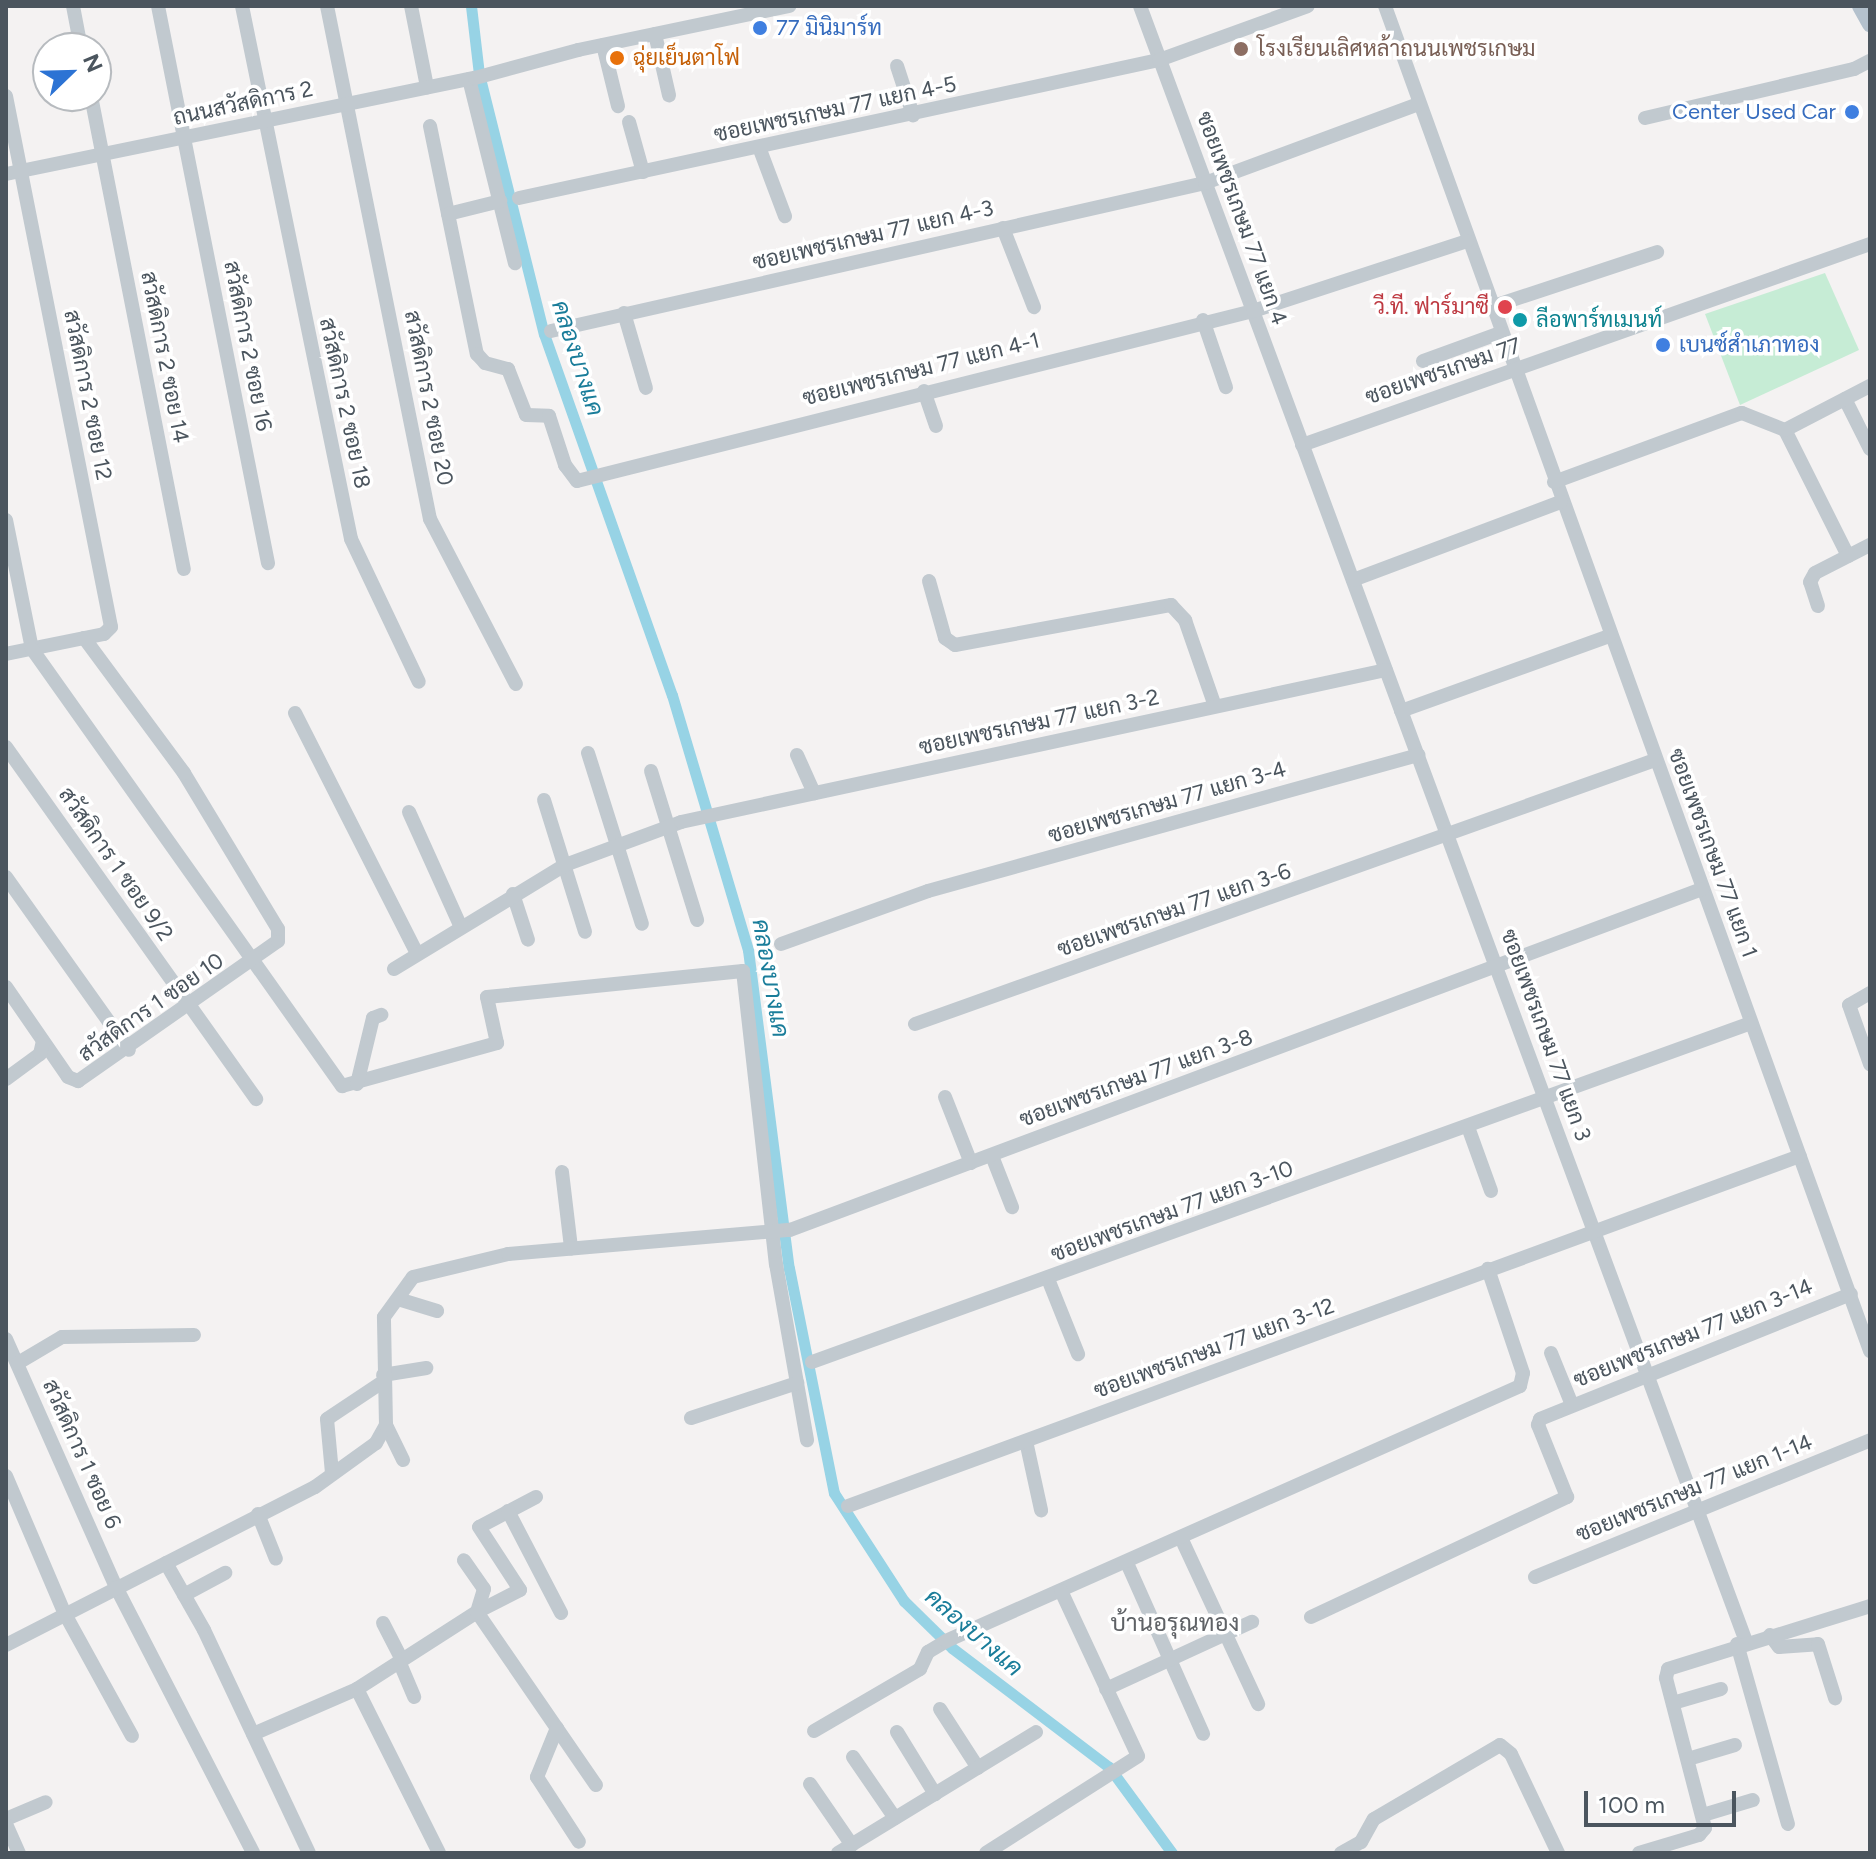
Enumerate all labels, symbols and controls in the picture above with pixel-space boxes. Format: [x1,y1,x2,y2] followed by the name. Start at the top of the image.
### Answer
[776,15,882,41] place label: 77 มินิมาร์ท
[751,19,769,37] marker: 77 มินิมาร์ท
[32,32,112,112] north arrow
[1257,36,1536,62] place label: โรงเรียนเลิศหล้าถนนเพชรเกษม
[1232,40,1250,58] marker: โรงเรียนเลิศหล้าถนนเพชรเกษม
[633,45,740,71] place label: ฉุ่ยเย็นตาโฟ
[608,49,626,67] marker: ฉุ่ยเย็นตาโฟ
[77,50,108,76] text: N
[711,70,959,148] street label: ซอยเพชรเกษม 77 แยก 4-5
[171,75,315,131] street label: ถนนสวัสดิการ 2
[1672,99,1836,125] place label: Center Used Car
[1843,103,1861,121] marker: Center Used Car
[1191,108,1293,328] street label: ซอยเพชรเกษม 77 แยก 4
[750,194,996,276] street label: ซอยเพชรเกษม 77 แยก 4-3
[219,259,277,433] street label: สวัสดิการ 2 ซอย 16
[135,269,195,445] street label: สวัสดิการ 2 ซอย 14
[1374,294,1489,320] place label: วี.ที. ฟาร์มาซี
[546,297,610,419] water label: คลองบางแค
[1496,298,1514,316] marker: วี.ที. ฟาร์มาซี
[1536,307,1662,333] place label: ลีอพาร์ทเมนท์
[59,308,117,482] street label: สวัสดิการ 2 ซอย 12
[399,308,459,488] street label: สวัสดิการ 2 ซอย 20
[1511,311,1529,329] marker: ลีอพาร์ทเมนท์
[314,315,376,491] street label: สวัสดิการ 2 ซอย 18
[800,327,1042,411] street label: ซอยเพชรเกษม 77 แยก 4-1
[1362,332,1524,410] street label: ซอยเพชรเกษม 77
[1679,332,1819,358] place label: เบนซ์สำเภาทอง
[1654,336,1672,354] marker: เบนซ์สำเภาทอง
[916,684,1162,760] street label: ซอยเพชรเกษม 77 แยก 3-2
[1663,745,1763,961] street label: ซอยเพชรเกษม 77 แยก 1
[1045,755,1289,849] street label: ซอยเพชรเกษม 77 แยก 3-4
[53,782,179,946] street label: สวัสดิการ 1 ซอย 9/2
[1054,858,1294,962] street label: ซอยเพชรเกษม 77 แยก 3-6
[746,917,796,1039] water label: คลองบางแค
[1495,925,1597,1145] street label: ซอยเพชรเกษม 77 แยก 3
[73,947,229,1067] street label: สวัสดิการ 1 ซอย 10
[1016,1024,1256,1132] street label: ซอยเพชรเกษม 77 แยก 3-8
[1047,1155,1297,1267] street label: ซอยเพชรเกษม 77 แยก 3-10
[1570,1273,1816,1393] street label: ซอยเพชรเกษม 77 แยก 3-14
[1090,1292,1338,1404] street label: ซอยเพชรเกษม 77 แยก 3-12
[37,1375,127,1533] street label: สวัสดิการ 1 ซอย 6
[1572,1428,1816,1548] street label: ซอยเพชรเกษม 77 แยก 1-14
[919,1582,1029,1682] water label: คลองบางแค
[1111,1609,1239,1637] district label: บ้านอรุณทอง
[1588,1775,1740,1825] scale bar
[1598,1790,1665,1819] text: 100 m

